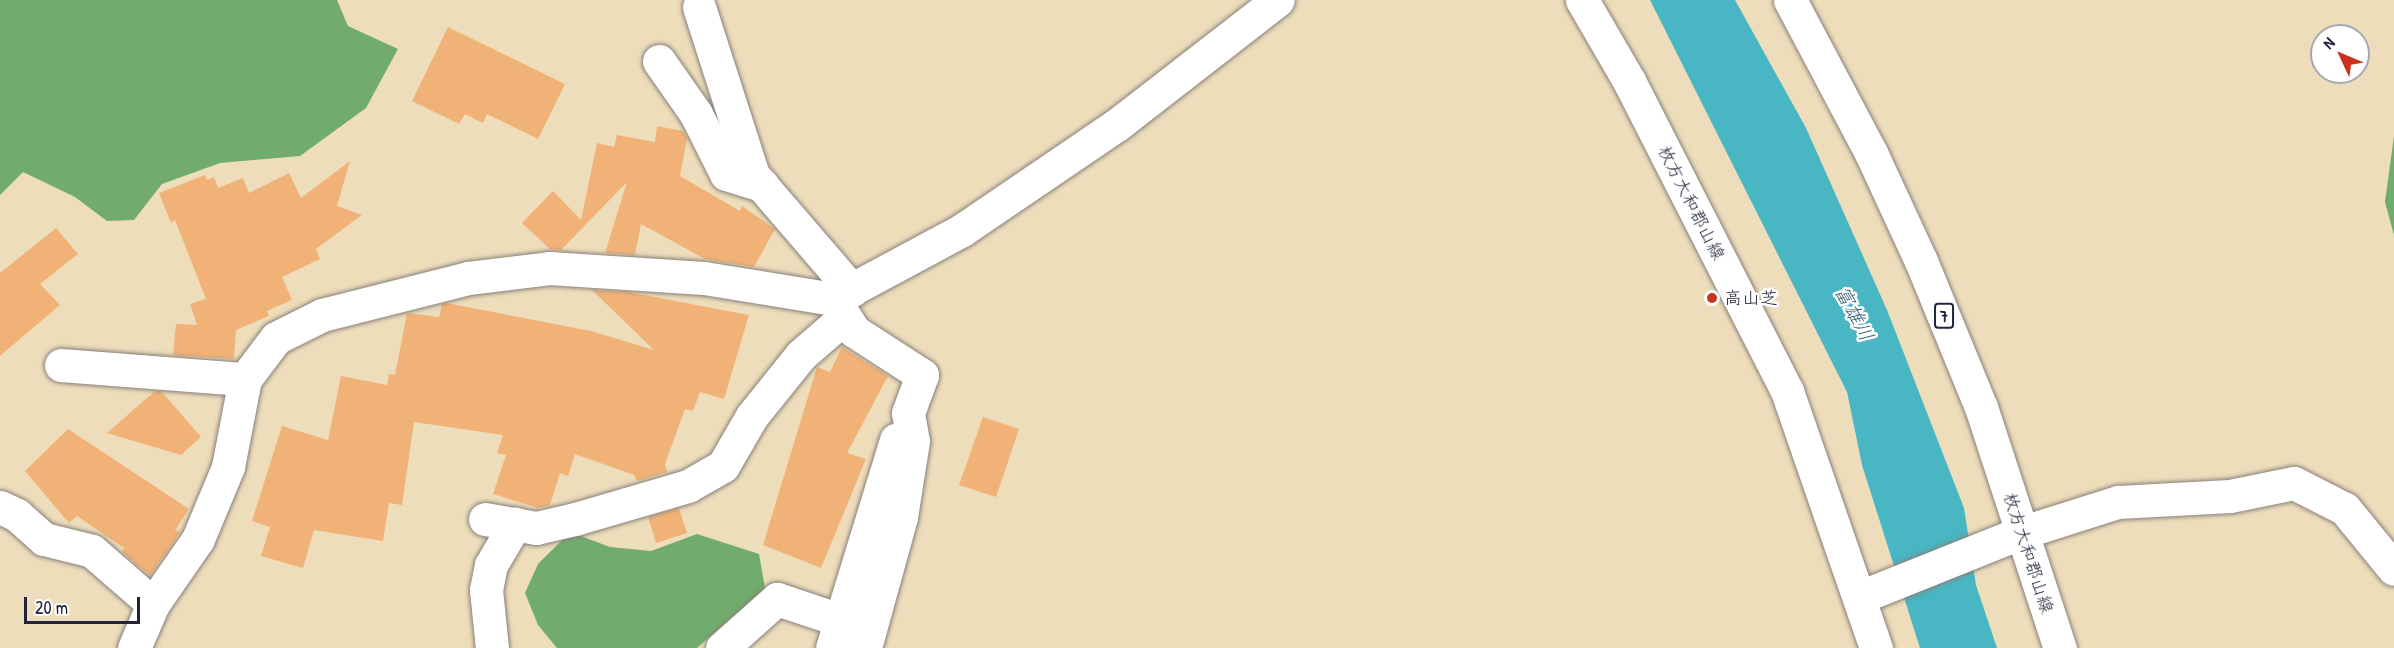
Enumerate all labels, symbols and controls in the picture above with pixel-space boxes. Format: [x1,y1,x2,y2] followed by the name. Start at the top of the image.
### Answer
[2310,24,2370,84] north arrow
[2318,32,2339,54] text: N
[1653,142,1729,264] street label: 枚方大和郡山線
[1830,281,1880,345] water label: 富雄川
[1724,287,1778,309] place label: 高山芝
[1705,291,1719,305] marker: 高山芝
[1934,303,1954,329] road number: 7
[1998,490,2058,616] street label: 枚方大和郡山線
[27,585,142,623] scale bar
[35,595,68,620] text: 20 m

